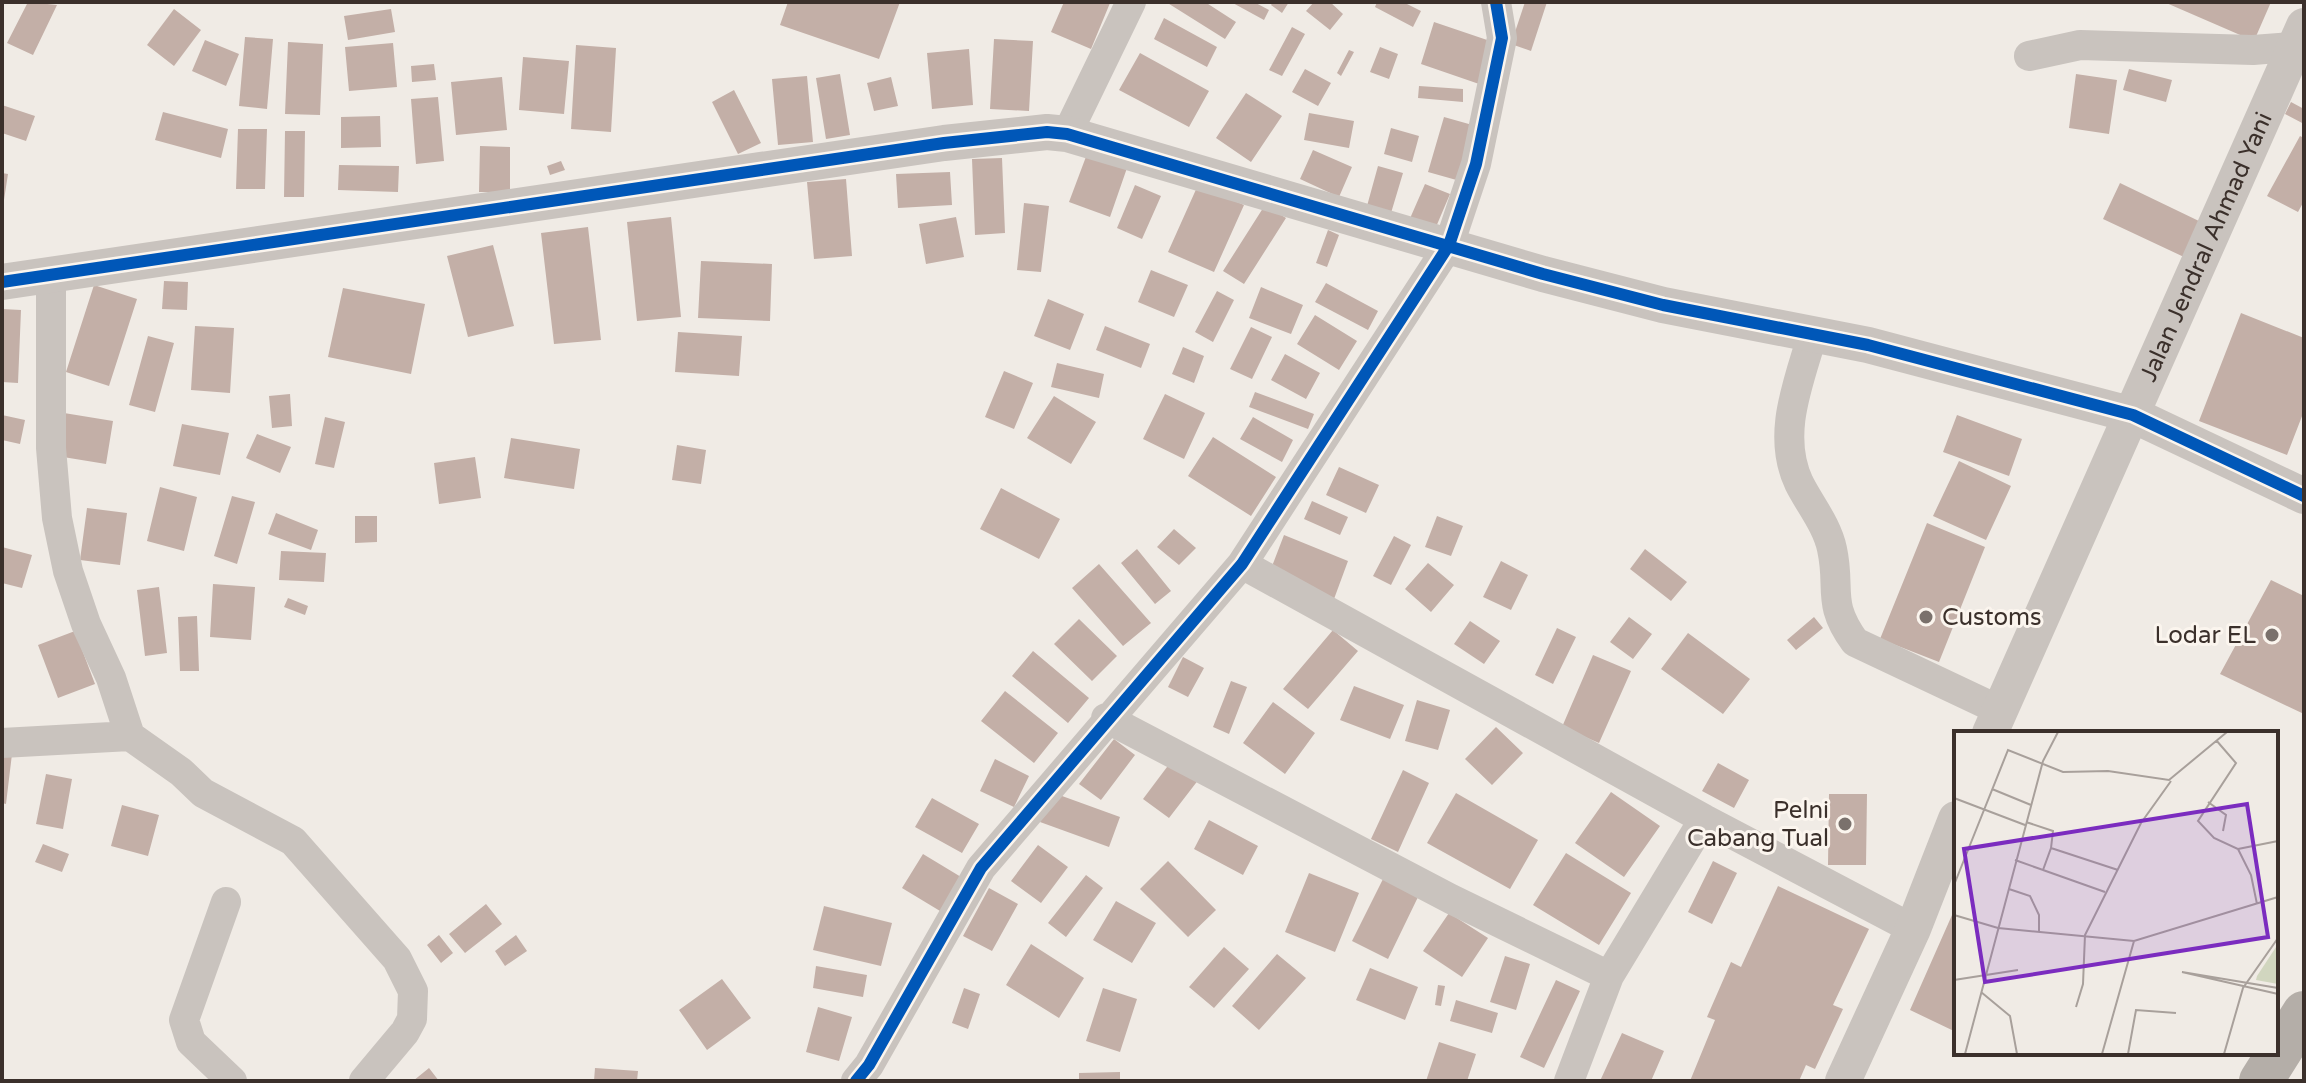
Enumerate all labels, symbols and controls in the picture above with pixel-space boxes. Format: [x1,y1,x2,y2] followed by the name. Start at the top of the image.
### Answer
[2134,108,2279,386] street label: Jalan Jendral Ahmad Yani
[1942,603,2042,632] place label: Customs
[1917,608,1935,626] marker: Customs
[2154,621,2256,650] place label: Lodar EL
[2263,626,2281,644] marker: Lodar EL
[1954,731,2278,1055] inset map
[1687,796,1829,853] place label: Pelni Cabang Tual
[1836,815,1854,833] marker: Pelni Cabang Tual

